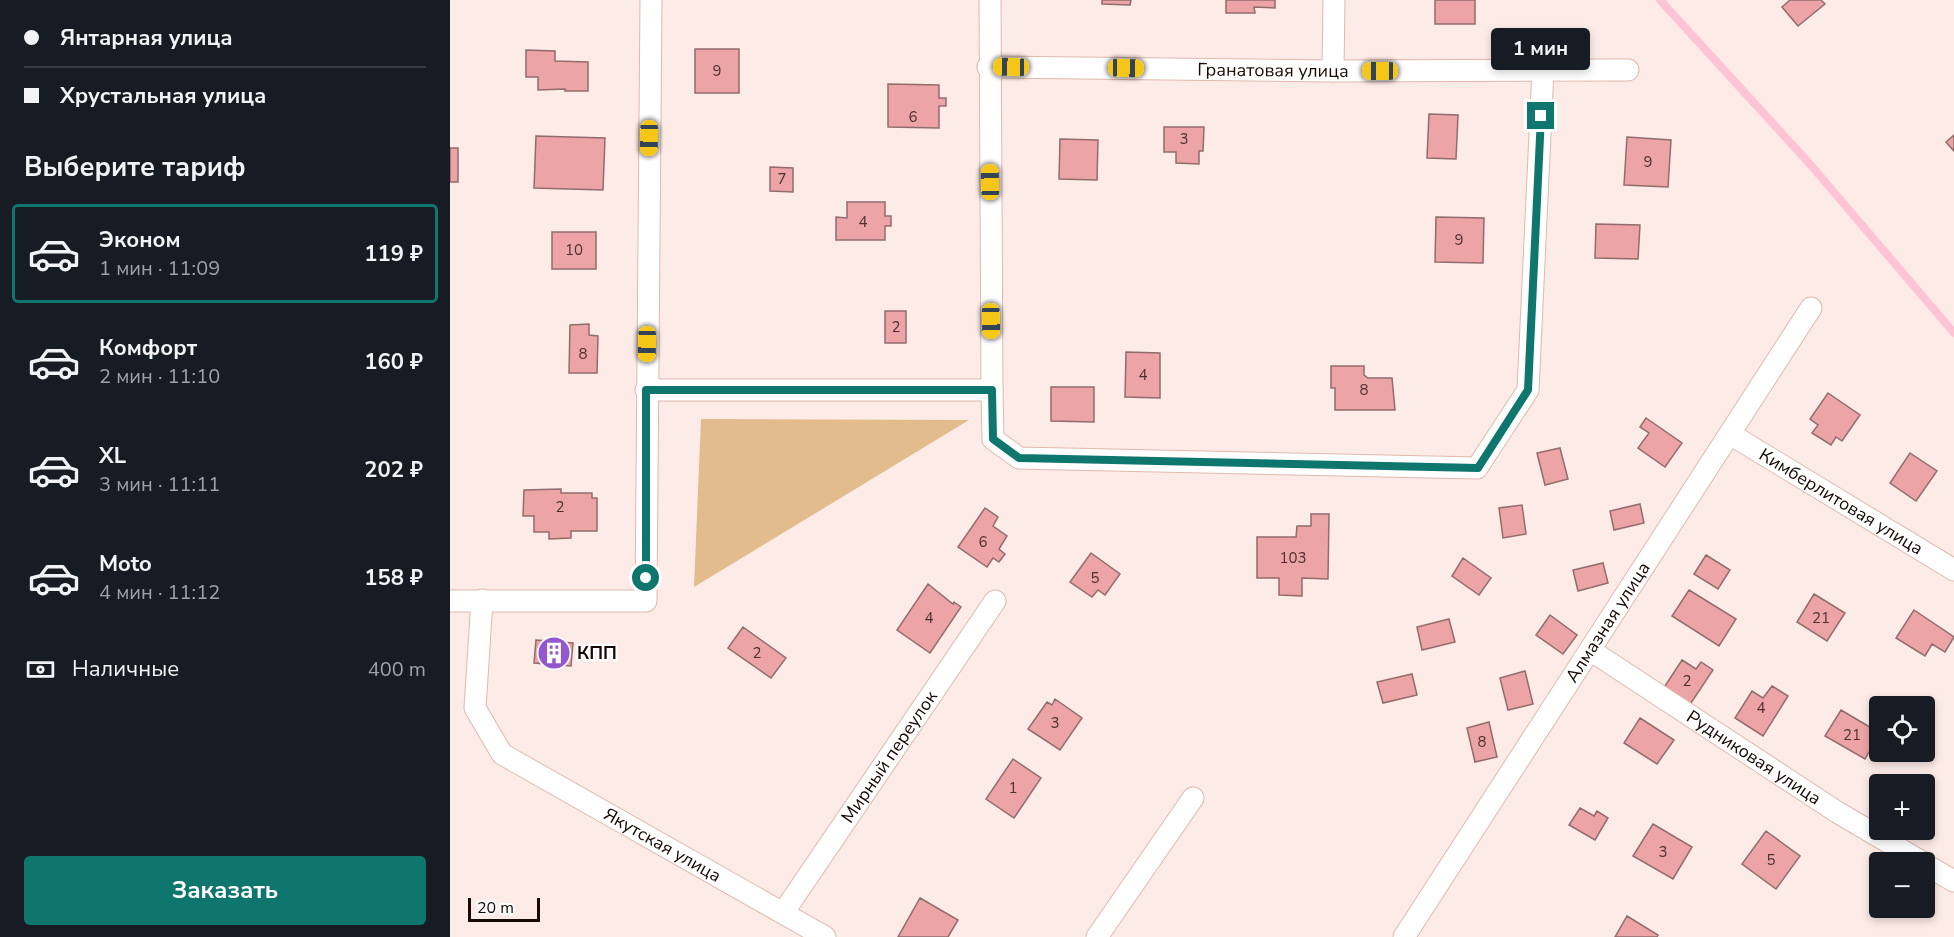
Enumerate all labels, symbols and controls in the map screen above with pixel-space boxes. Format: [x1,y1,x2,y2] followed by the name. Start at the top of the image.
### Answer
[60,23,232,53] text: Янтарная улица
[1492,29,1590,71] callout: 1 мин
[1513,35,1568,62] text: 1 мин
[1197,57,1349,83] street label: Гранатовая улица
[993,58,1029,76] car
[1108,59,1144,77] car
[712,61,722,81] house number: 9
[1362,62,1398,80] car
[60,81,266,111] text: Хрустальная улица
[1527,102,1554,129] route end
[908,107,918,127] house number: 6
[640,120,658,156] car
[1179,129,1189,149] house number: 3
[24,149,246,186] text: Выберите тариф
[1643,152,1653,172] house number: 9
[981,164,999,200] car
[777,169,787,189] house number: 7
[858,212,868,232] house number: 4
[99,225,181,255] text: Эконом
[27,227,81,281] icon: car
[1454,230,1464,250] house number: 9
[364,239,423,269] text: 119 ₽
[565,240,583,260] house number: 10
[99,255,220,282] text: 1 мин · 11:09
[982,303,1000,339] car
[891,317,901,337] house number: 2
[638,326,656,362] car
[99,333,197,363] text: Комфорт
[27,335,81,389] icon: car
[578,344,588,364] house number: 8
[364,347,423,377] text: 160 ₽
[99,363,220,390] text: 2 мин · 11:10
[1138,365,1148,385] house number: 4
[1359,380,1369,400] house number: 8
[99,441,126,471] text: XL
[27,443,81,497] icon: car
[1755,443,1928,560] street label: Кимберлитовая улица
[364,455,423,485] text: 202 ₽
[99,471,220,498] text: 3 мин · 11:11
[555,497,565,517] house number: 2
[978,532,988,552] house number: 6
[1279,548,1307,568] house number: 103
[99,549,152,579] text: Moto
[27,551,81,605] icon: car
[1560,557,1656,687] street label: Алмазная улица
[364,563,423,593] text: 158 ₽
[632,564,659,591] route start
[1090,568,1100,588] house number: 5
[99,579,220,606] text: 4 мин · 11:12
[924,608,934,628] house number: 4
[1812,608,1830,628] house number: 21
[536,635,572,671] building icon: КПП
[577,641,617,665] place label: КПП
[752,643,762,663] house number: 2
[24,653,57,686] icon: cash
[72,654,179,684] text: Наличные
[368,656,426,683] text: 400 m
[1682,671,1692,691] house number: 2
[836,685,943,828] street label: Мирный переулок
[1869,696,1935,918] map controls
[1869,696,1935,762] button: locate
[1756,698,1766,718] house number: 4
[1682,705,1826,810] street label: Рудниковая улица
[1050,713,1060,733] house number: 3
[1843,725,1861,745] house number: 21
[1477,732,1487,752] house number: 8
[1869,774,1935,840] button: +
[1008,778,1018,798] house number: 1
[599,802,725,888] street label: Якутская улица
[1658,842,1668,862] house number: 3
[1766,850,1776,870] house number: 5
[1869,852,1935,918] button: −
[24,856,426,925] button: Заказать
[468,895,540,922] scale bar
[477,897,514,919] text: 20 m

